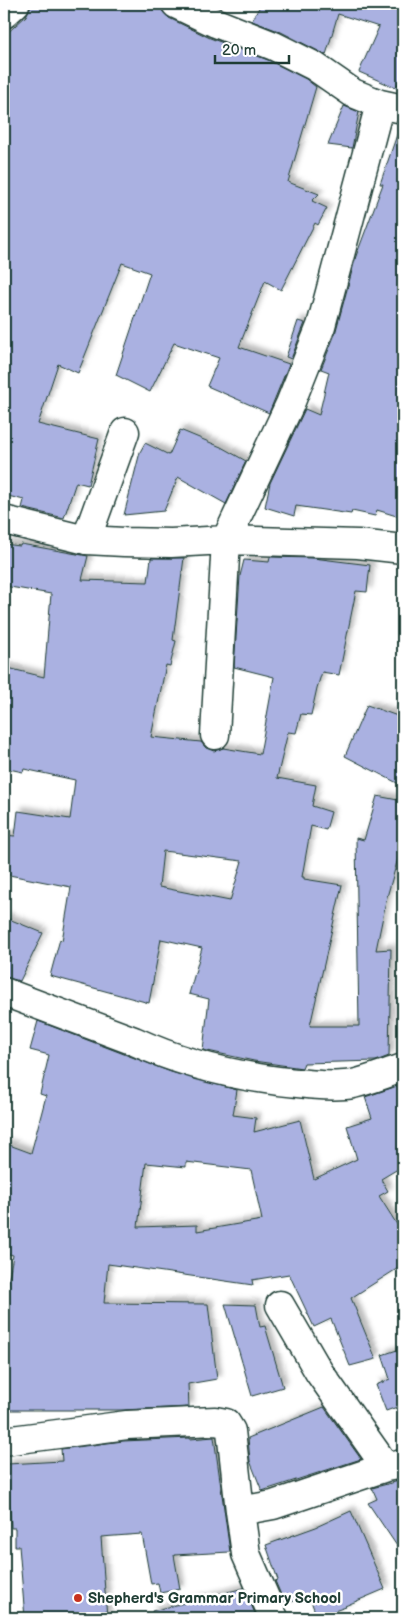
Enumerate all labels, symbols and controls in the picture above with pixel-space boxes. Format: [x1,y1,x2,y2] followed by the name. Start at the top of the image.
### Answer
[215,32,288,64] scale bar
[222,41,256,60] text: 20 m
[88,1589,341,1608] place label: Shepherd's Grammar Primary School
[72,1592,84,1604] marker: Shepherd's Grammar Primary School

